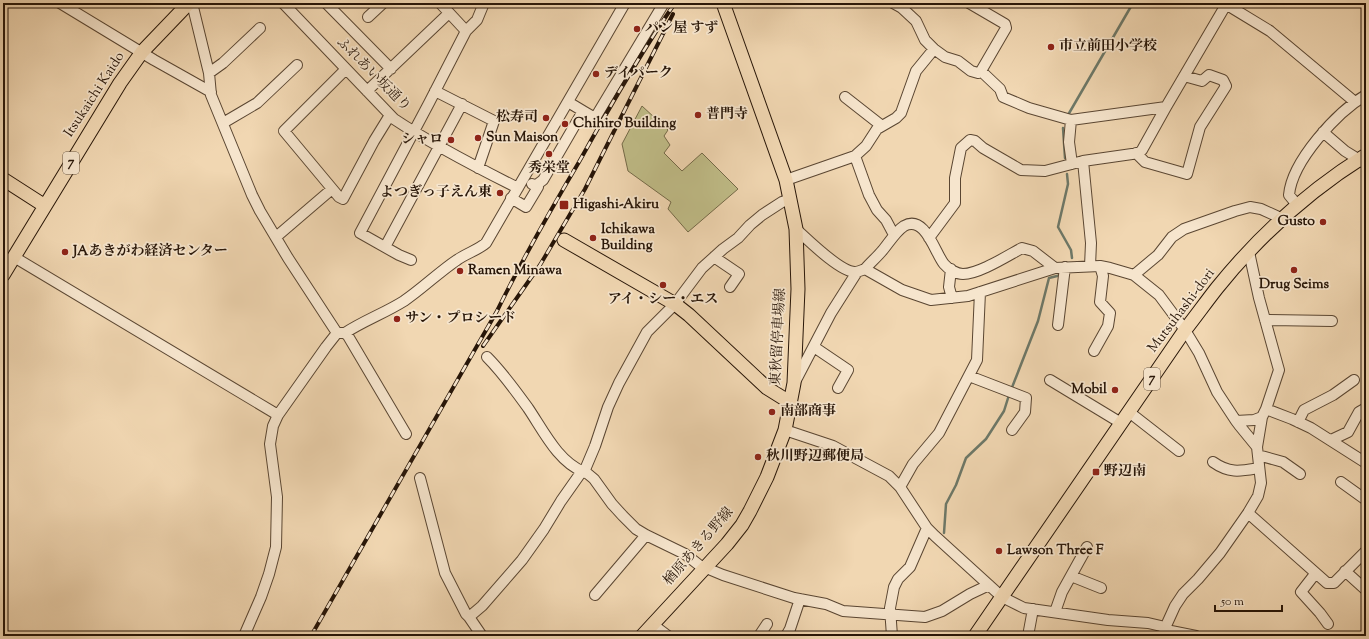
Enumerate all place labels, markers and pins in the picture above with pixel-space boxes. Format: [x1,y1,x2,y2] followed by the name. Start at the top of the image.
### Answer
[645,19,718,39] place label: パン屋 すず
[632,24,642,34] marker: パン屋 すず
[1059,37,1157,57] place label: 市立前田小学校
[1046,42,1056,52] marker: 市立前田小学校
[604,64,673,84] place label: デイパーク
[591,69,601,79] marker: デイパーク
[706,105,748,125] place label: 普門寺
[496,108,538,128] place label: 松寿司
[693,110,703,120] marker: 普門寺
[541,113,551,123] marker: 松寿司
[573,114,676,134] place label: Chihiro Building
[560,119,570,129] marker: Chihiro Building
[486,128,559,148] place label: Sun Maison
[401,130,443,150] place label: シャロ
[473,133,483,143] marker: Sun Maison
[446,135,456,145] marker: シャロ
[544,149,554,159] marker: 秀栄堂
[528,159,570,179] place label: 秀栄堂
[380,183,492,203] place label: よつぎっ⼦えん東
[495,188,505,198] marker: よつぎっ⼦えん東
[573,195,660,215] place label: Higashi-Akiru
[558,199,570,211] marker: Higashi-Akiru
[1278,212,1315,232] place label: Gusto
[1318,217,1328,227] marker: Gusto
[601,220,655,256] place label: Ichikawa Building
[588,233,598,243] marker: Ichikawa Building
[72,242,228,262] place label: JAあきがわ経済センター
[60,247,70,257] marker: JAあきがわ経済センター
[468,261,563,281] place label: Ramen Minawa
[1289,265,1299,275] marker: Drug Seims
[455,266,465,276] marker: Ramen Minawa
[1259,275,1330,295] place label: Drug Seims
[658,280,668,290] marker: アイ・シー・エス
[608,290,718,310] place label: アイ・シー・エス
[405,309,516,329] place label: サン・プロシード
[392,314,402,324] marker: サン・プロシード
[1071,380,1107,400] place label: Mobil
[1110,385,1120,395] marker: Mobil
[780,402,836,422] place label: 南部商事
[767,407,777,417] marker: 南部商事
[766,447,864,467] place label: 秋川野辺郵便局
[753,452,763,462] marker: 秋川野辺郵便局
[1104,462,1146,482] place label: 野辺南
[1091,467,1101,477] marker: 野辺南
[1007,541,1104,561] place label: Lawson Three F
[994,546,1004,556] marker: Lawson Three F

